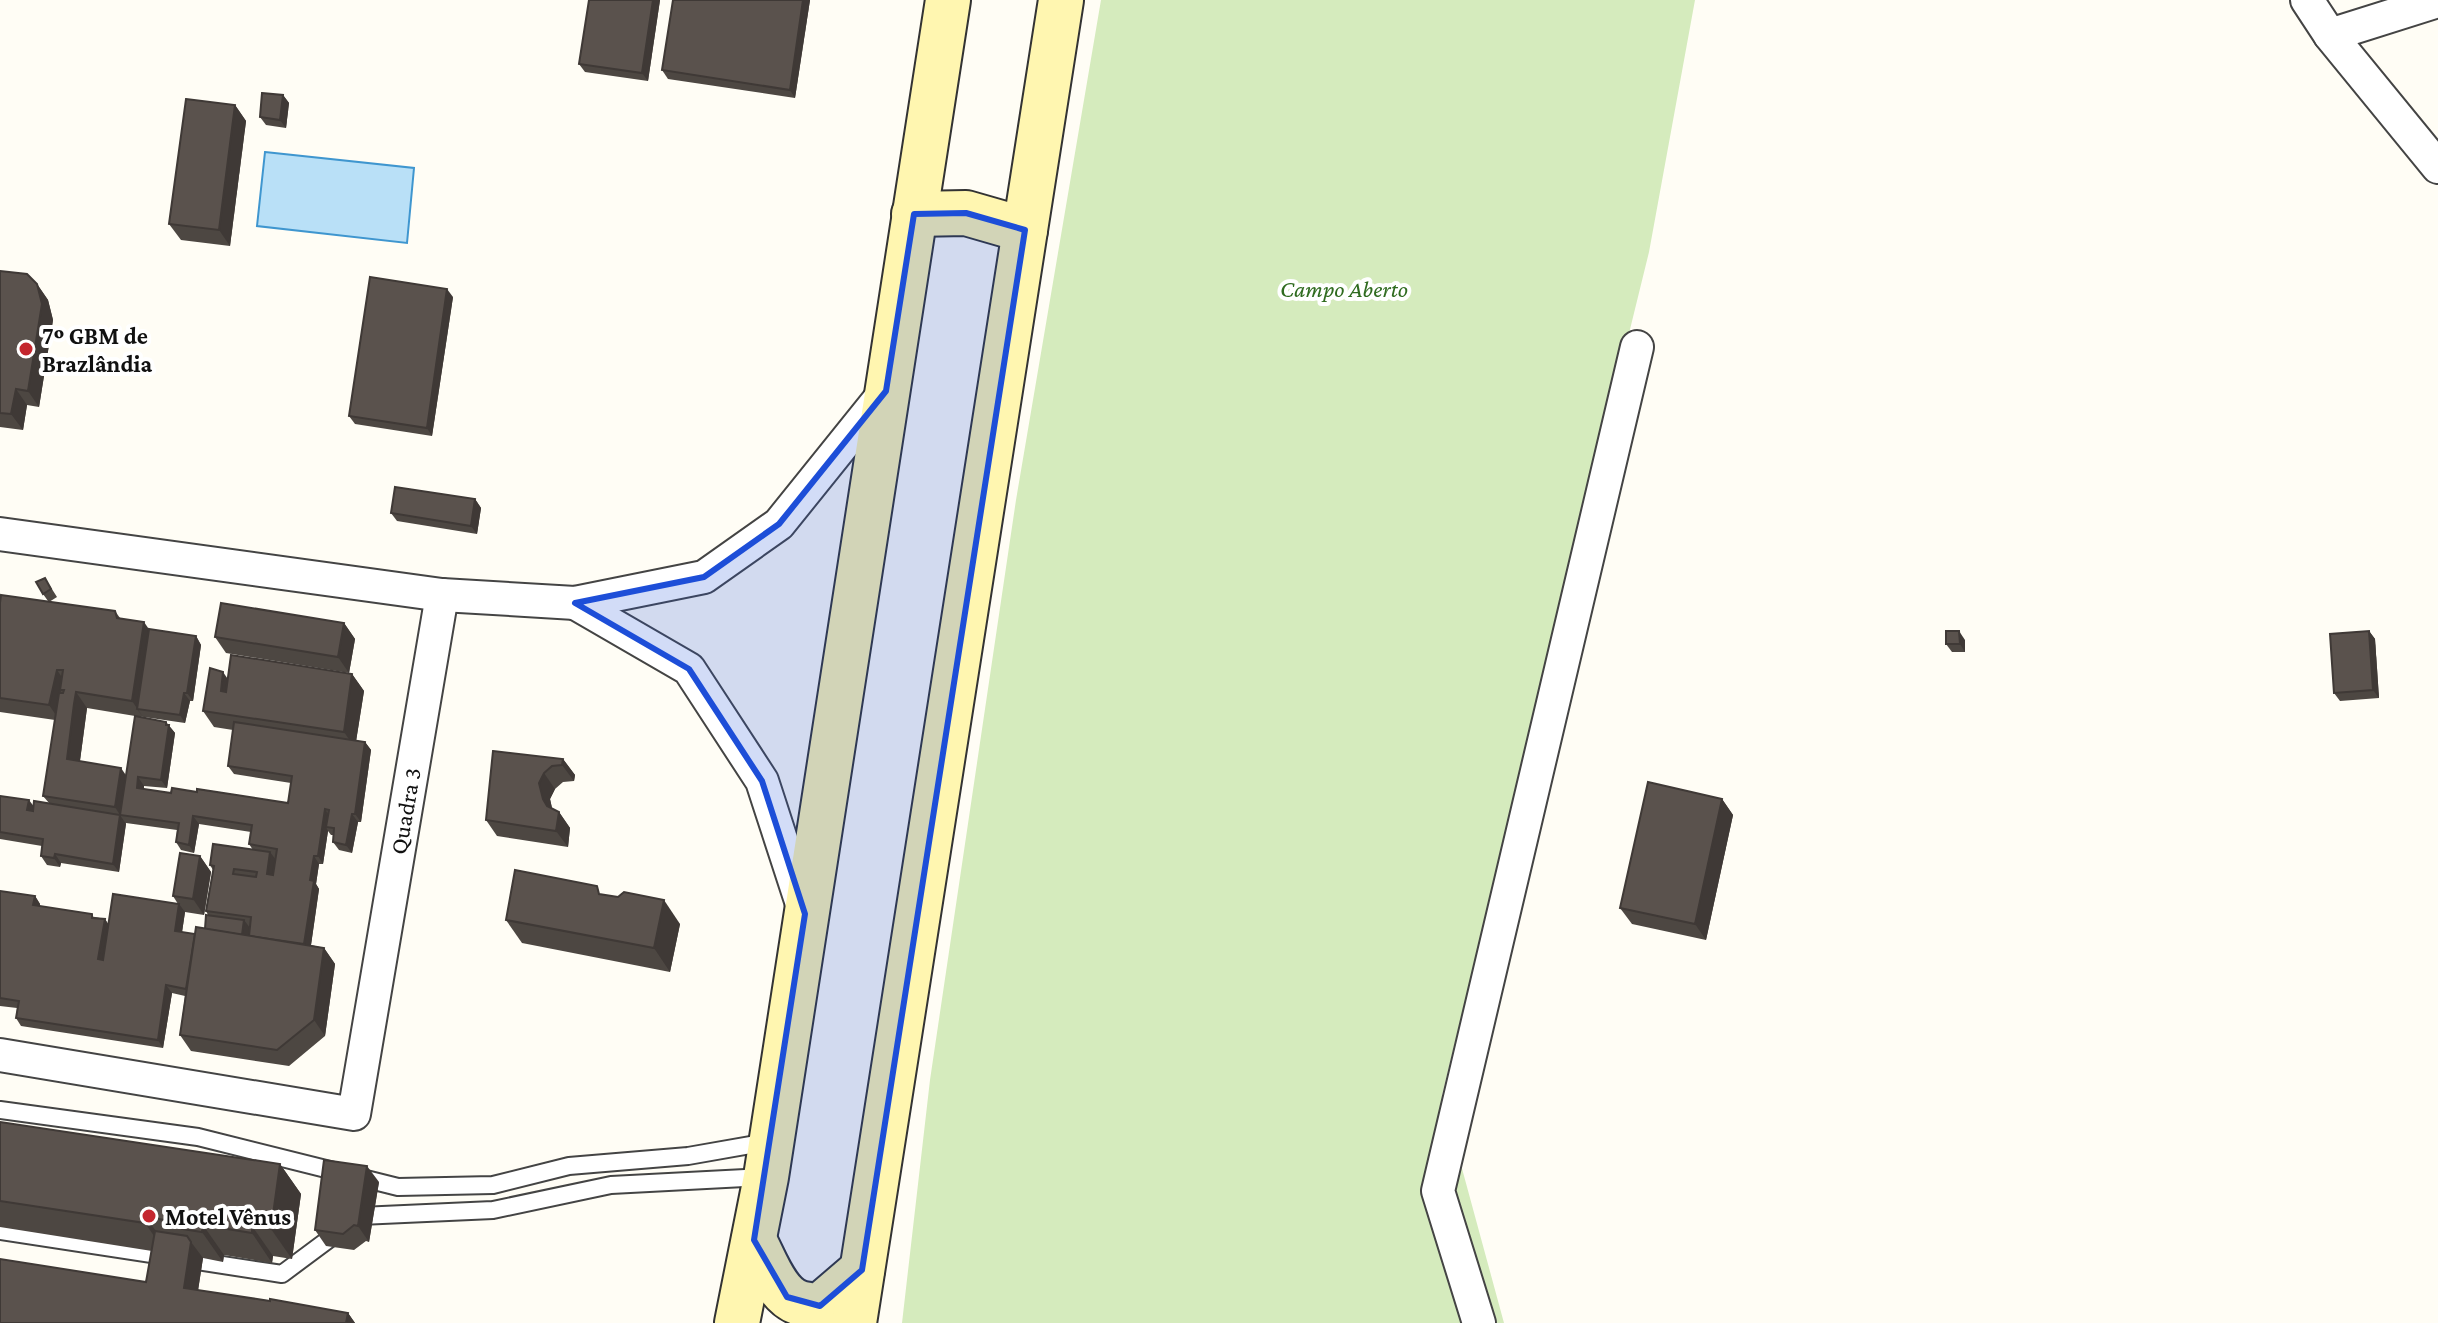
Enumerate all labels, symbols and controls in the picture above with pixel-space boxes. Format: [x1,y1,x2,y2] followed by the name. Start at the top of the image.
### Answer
[1280,275,1408,302] park label: Campo Aberto
[42,322,152,377] place label: 7º GBM de Brazlândia
[17,340,35,358] marker: 7º GBM de Brazlândia
[384,766,426,856] street label: Quadra 3
[165,1203,291,1230] place label: Motel Vênus
[140,1207,158,1225] marker: Motel Vênus

